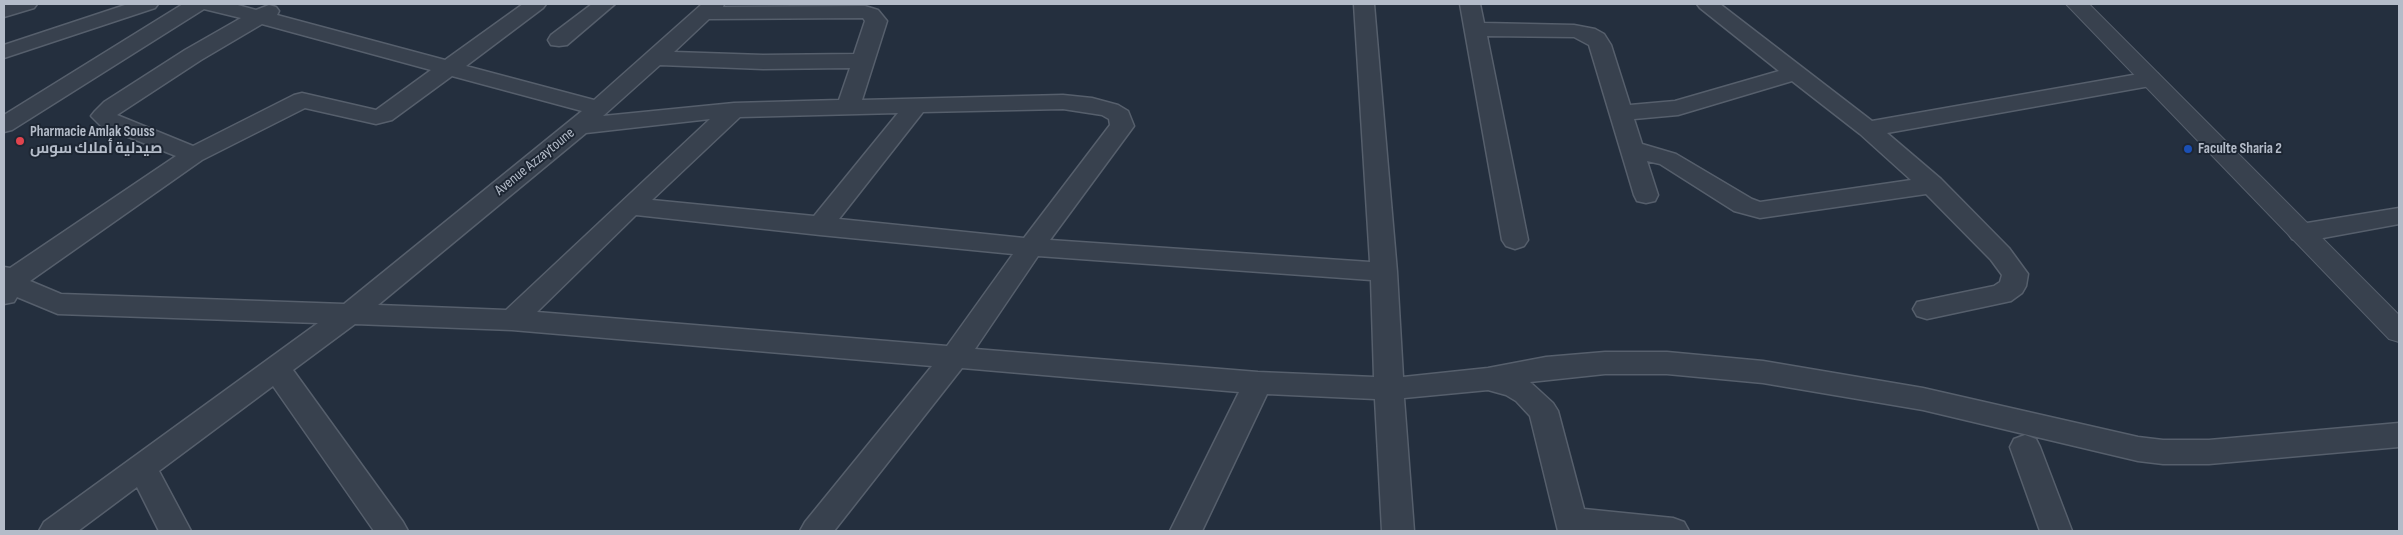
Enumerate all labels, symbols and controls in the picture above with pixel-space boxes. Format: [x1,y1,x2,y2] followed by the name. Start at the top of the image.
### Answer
[30,123,162,158] place label: Pharmacie Amlak Souss صيدلية أملاك سوس
[492,124,578,200] street label: Avenue Azzaytoune
[14,135,26,147] marker: Pharmacie Amlak Souss صيدلية أملاك سوس
[2198,140,2282,158] place label: Faculte Sharia 2
[2182,143,2194,155] marker: Faculte Sharia 2

